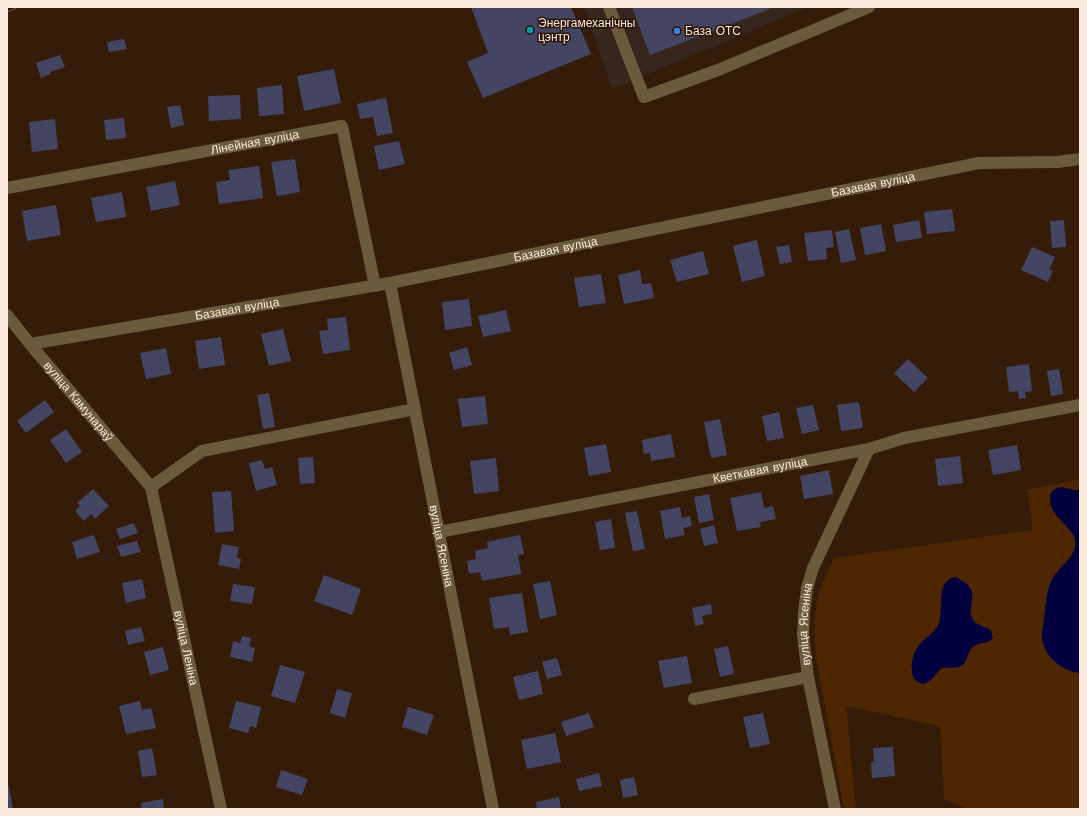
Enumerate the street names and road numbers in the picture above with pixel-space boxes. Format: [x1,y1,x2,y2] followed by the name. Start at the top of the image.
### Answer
[209,127,300,157] street label: Лінейная вуліца
[830,169,916,200] street label: Базавая вуліца
[512,234,599,265] street label: Базавая вуліца
[194,295,281,323] street label: Базавая вуліца
[41,359,116,444] street label: вуліца Камунараў
[712,454,809,486] street label: Кветкавая вуліца
[427,504,456,588] street label: вуліца Ясеніна
[796,581,815,666] street label: вуліца Ясеніна
[171,609,201,687] street label: вуліца Леніна

